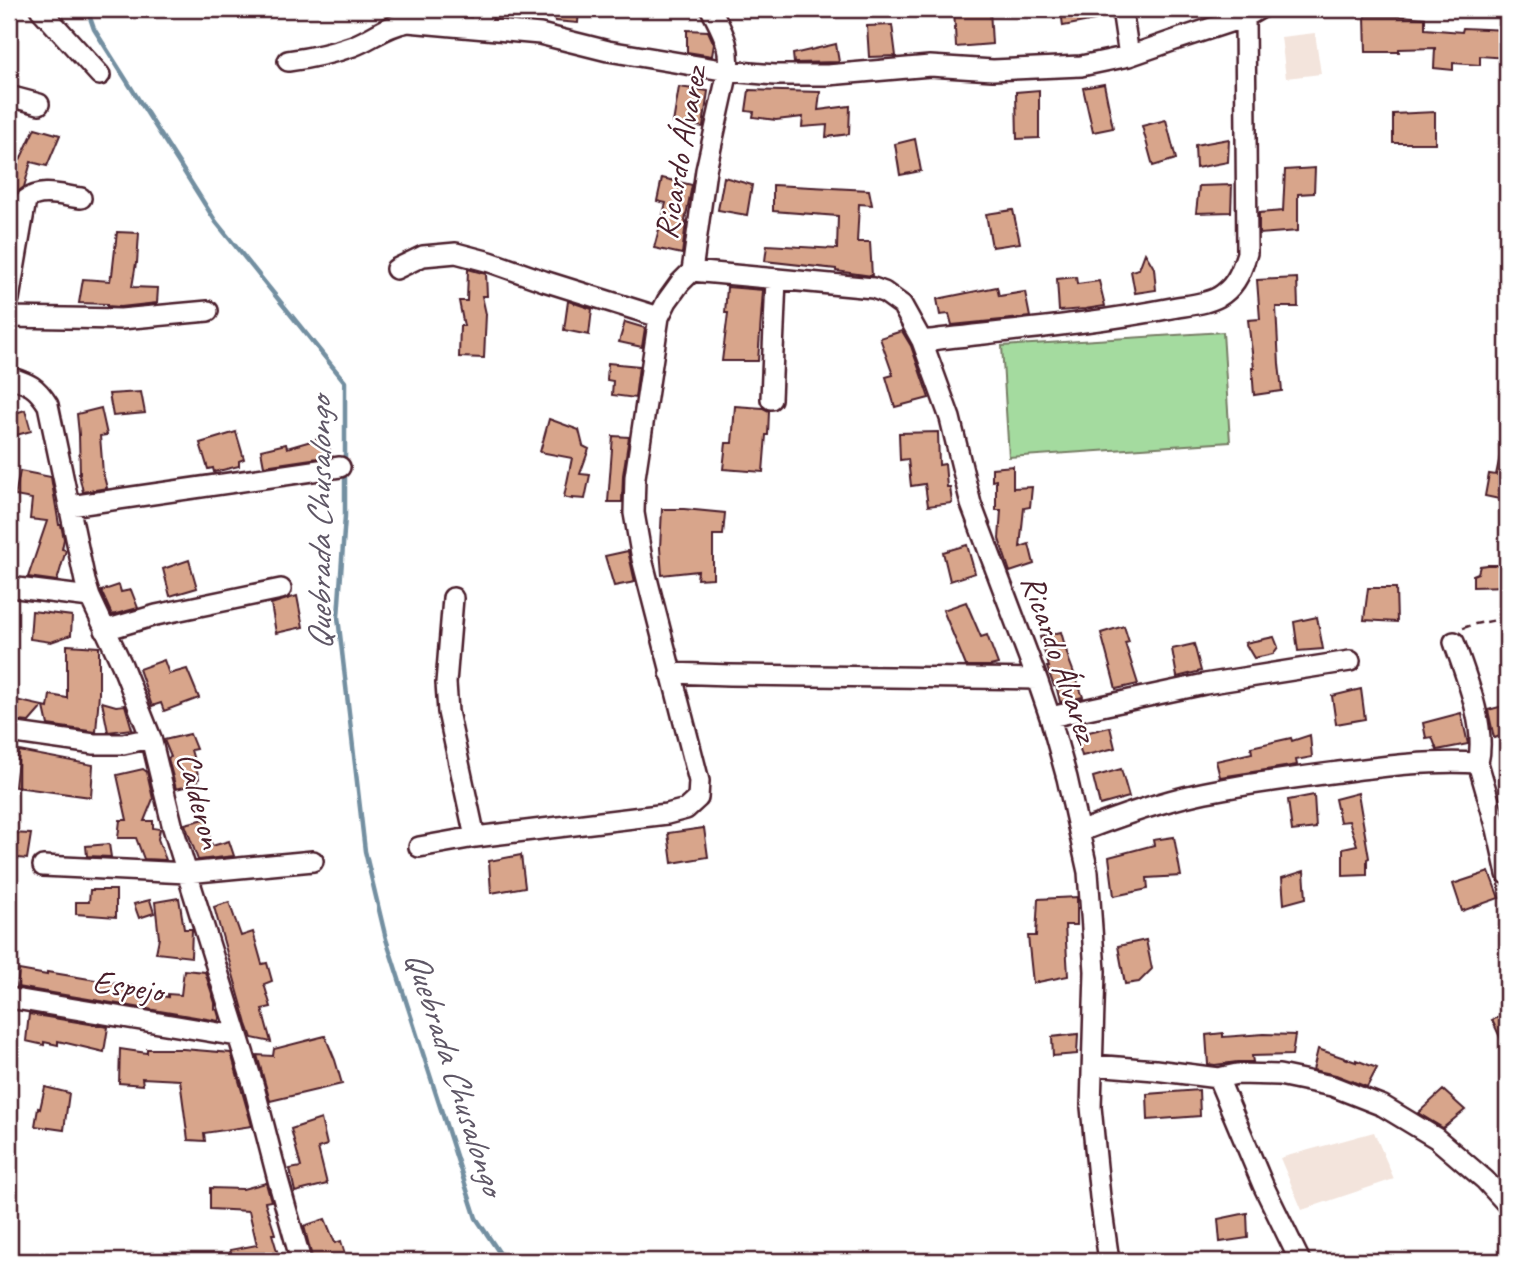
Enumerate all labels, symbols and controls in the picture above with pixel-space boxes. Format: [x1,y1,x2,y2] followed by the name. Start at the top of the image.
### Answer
[644,60,716,242] street label: Ricardo Álvarez
[297,391,342,650] water label: Quebrada Chusalongo
[1012,569,1109,750] street label: Ricardo Álvarez
[167,747,233,854] street label: Calderon
[395,945,517,1205] water label: Quebrada Chusalongo
[90,960,169,1013] street label: Espejo

